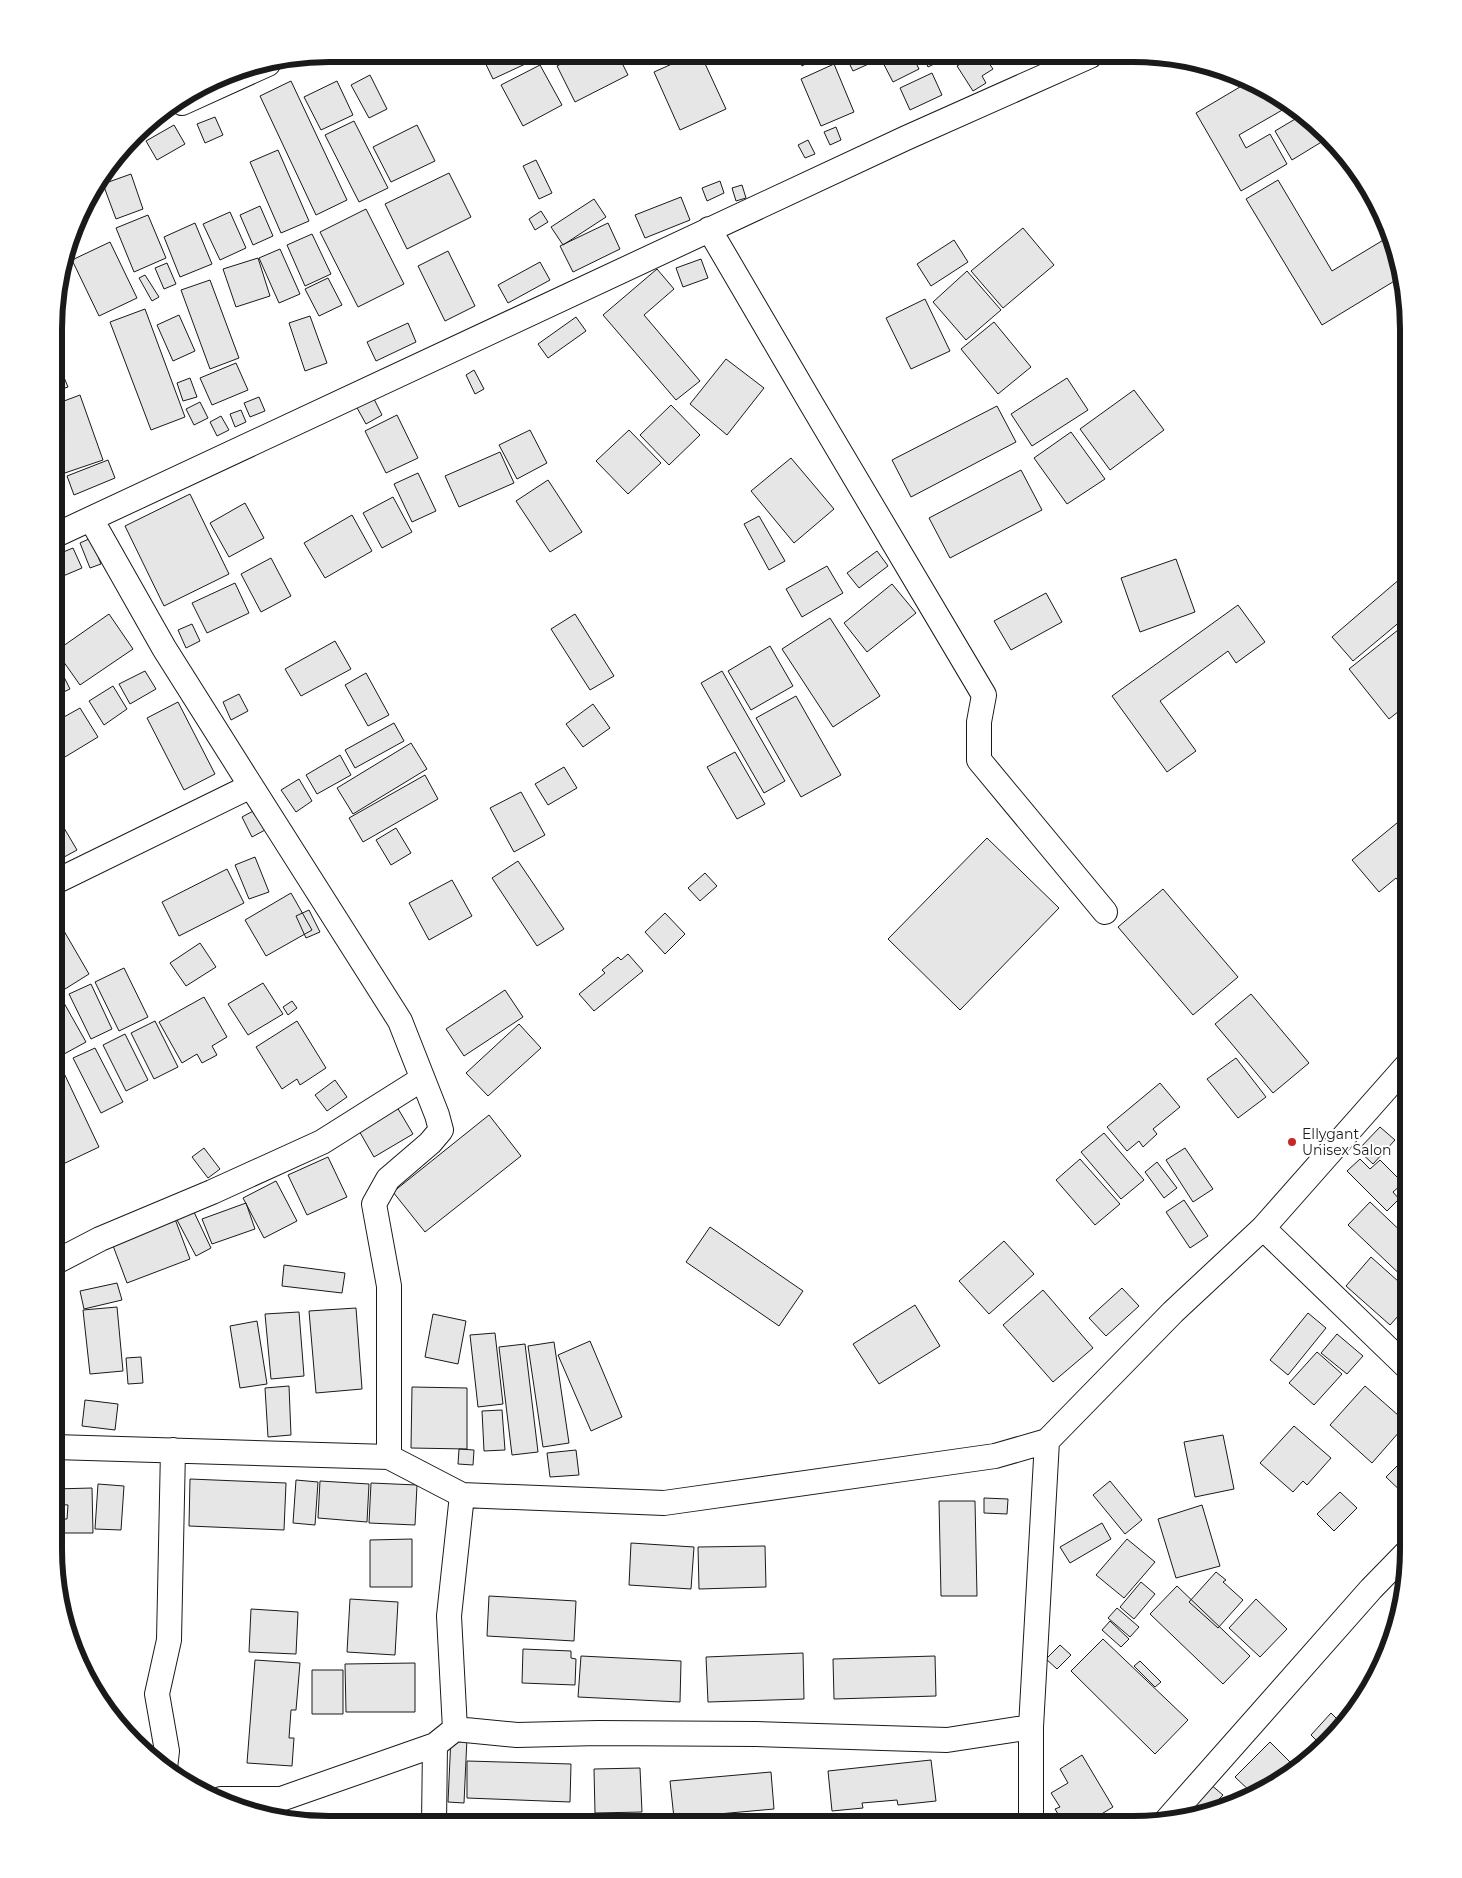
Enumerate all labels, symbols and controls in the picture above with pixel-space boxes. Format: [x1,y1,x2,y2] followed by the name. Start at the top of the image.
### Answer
[1302,1125,1391,1159] place label: Ellygant Unisex Salon
[1286,1136,1298,1148] marker: Ellygant Unisex Salon

